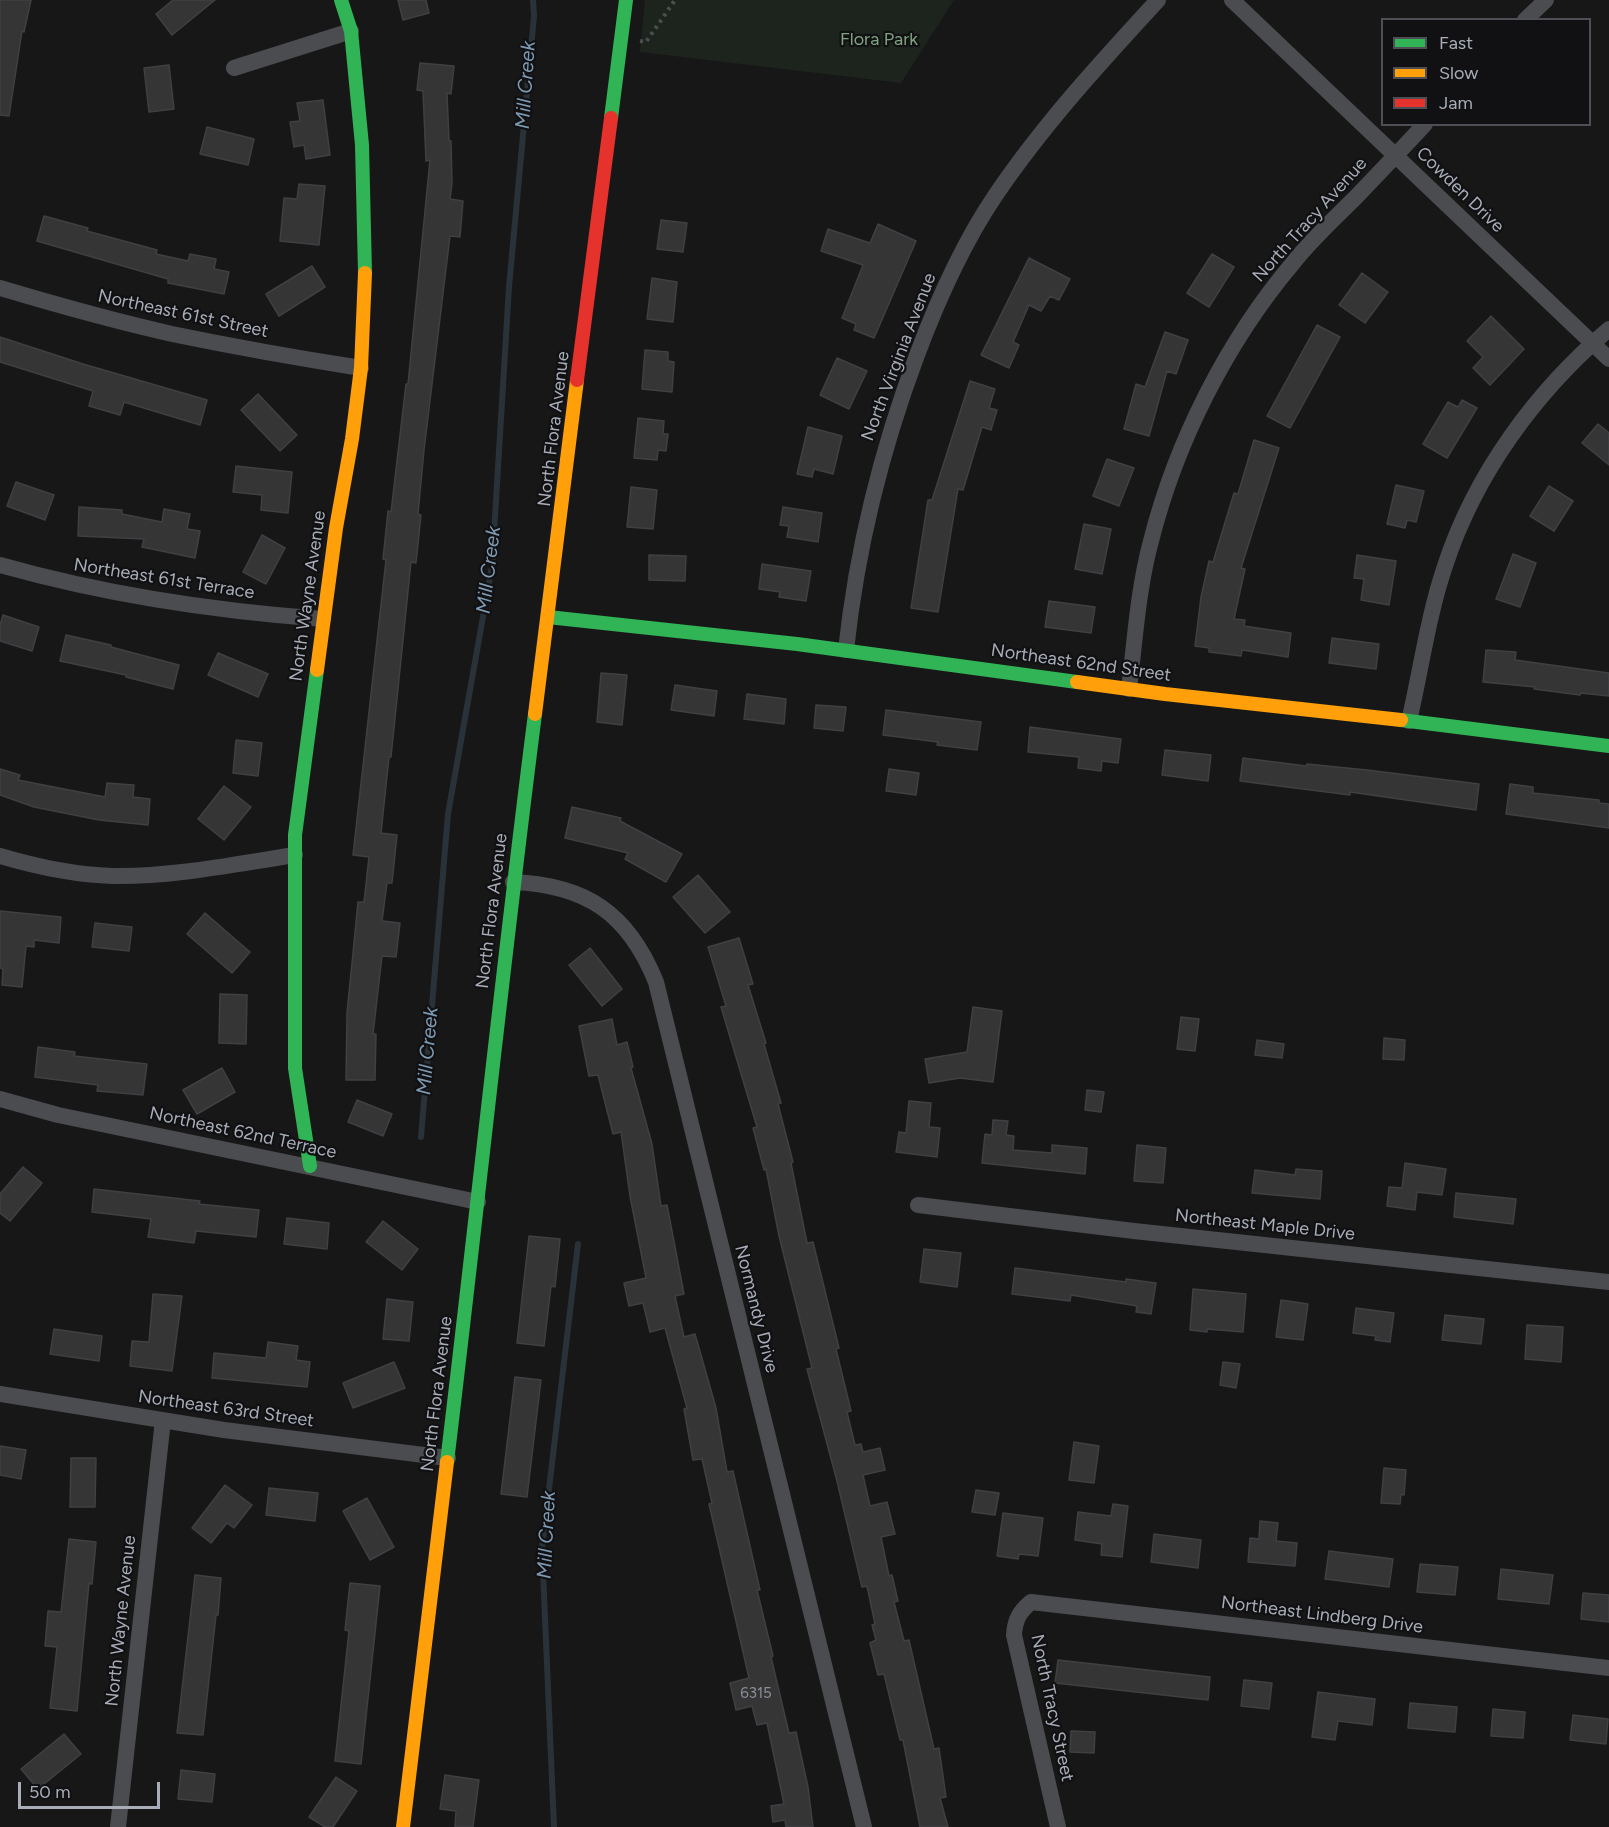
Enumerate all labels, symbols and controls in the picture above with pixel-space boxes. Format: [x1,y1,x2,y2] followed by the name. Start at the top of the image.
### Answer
[1381,18,1591,126] legend
[840,29,918,51] park label: Flora Park
[1439,32,1473,54] text: Fast
[511,40,541,130] water label: Mill Creek
[1439,62,1478,84] text: Slow
[1439,92,1473,114] text: Jam
[1412,143,1508,237] street label: Cowden Drive
[1248,153,1372,287] street label: North Tracy Avenue
[857,270,941,444] street label: North Virginia Avenue
[96,285,270,343] street label: Northeast 61st Street
[534,350,574,508] street label: North Flora Avenue
[285,509,331,683] street label: North Wayne Avenue
[472,525,506,615] water label: Mill Creek
[72,554,256,604] street label: Northeast 61st Terrace
[990,640,1172,686] street label: Northeast 62nd Street
[472,832,512,990] street label: North Flora Avenue
[412,1006,444,1096] water label: Mill Creek
[147,1103,339,1163] street label: Northeast 62nd Terrace
[1174,1205,1356,1245] street label: Northeast Maple Drive
[730,1243,782,1375] street label: Normandy Drive
[417,1315,457,1473] street label: North Flora Avenue
[137,1386,315,1432] street label: Northeast 63rd Street
[533,1490,561,1580] water label: Mill Creek
[101,1534,141,1708] street label: North Wayne Avenue
[1220,1592,1424,1638] street label: Northeast Lindberg Drive
[1026,1632,1078,1784] street label: North Tracy Street
[740,1685,772,1703] house number: 6315
[21,1770,164,1808] scale bar
[29,1781,71,1803] text: 50 m

